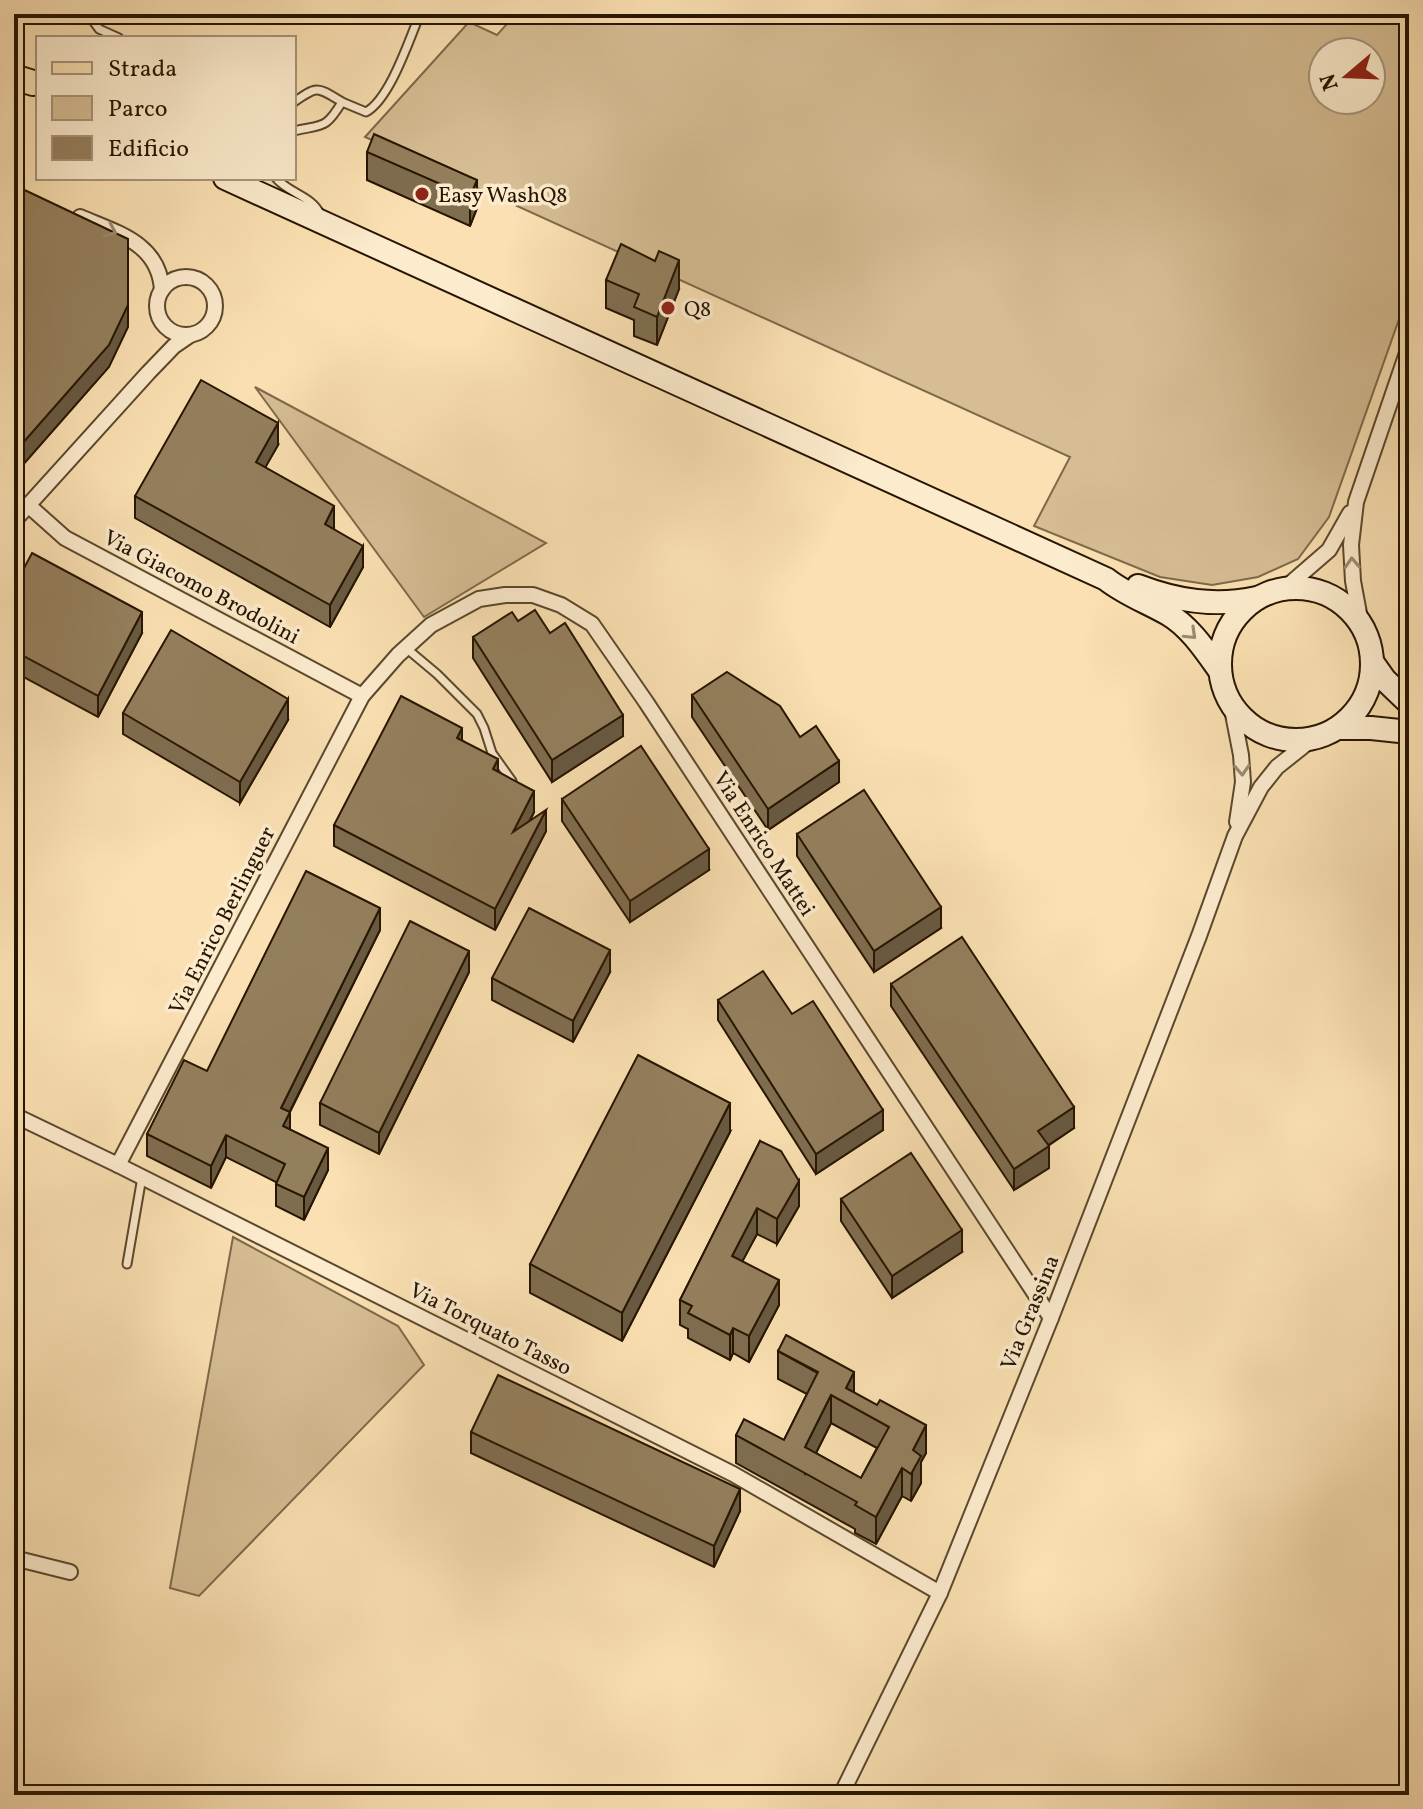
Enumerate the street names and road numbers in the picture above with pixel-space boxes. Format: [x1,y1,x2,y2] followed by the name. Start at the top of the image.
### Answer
[97,523,304,653] street label: Via Giacomo Brodolini
[704,766,821,923] street label: Via Enrico Mattei
[162,822,284,1020] street label: Via Enrico Berlinguer
[994,1251,1069,1375] street label: Via Grassina
[403,1276,576,1385] street label: Via Torquato Tasso

